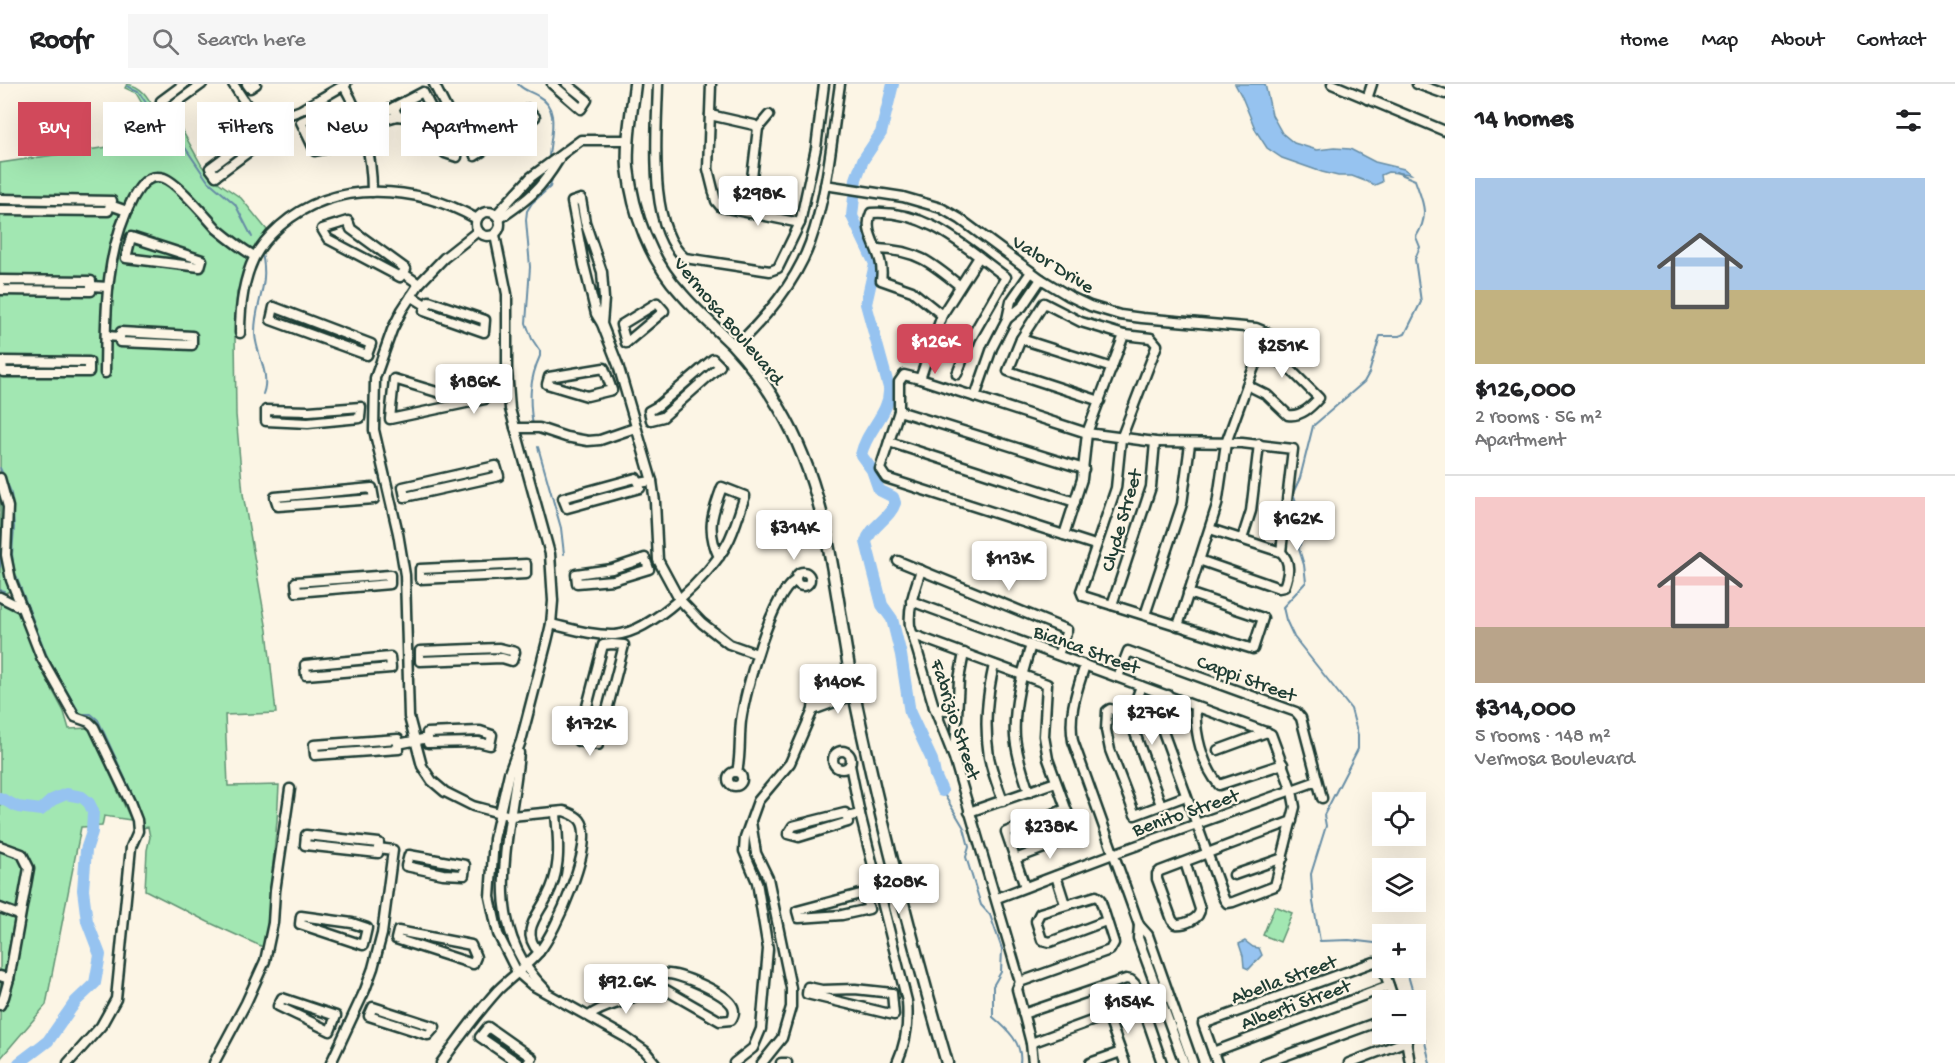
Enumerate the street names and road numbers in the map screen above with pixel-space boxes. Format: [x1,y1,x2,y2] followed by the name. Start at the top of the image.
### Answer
[1006,231,1098,301] street label: Valor Drive
[667,253,789,393] street label: Vermosa Boulevard
[1098,465,1149,575] street label: Clyde Street
[1029,621,1144,682] street label: Bianca Street
[1193,652,1300,710] street label: Cappi Street
[923,656,984,785] street label: Fabrizio Street
[1129,785,1244,844] street label: Benito Street
[1228,951,1342,1011] street label: Abella Street
[1238,975,1356,1037] street label: Alberti Street

